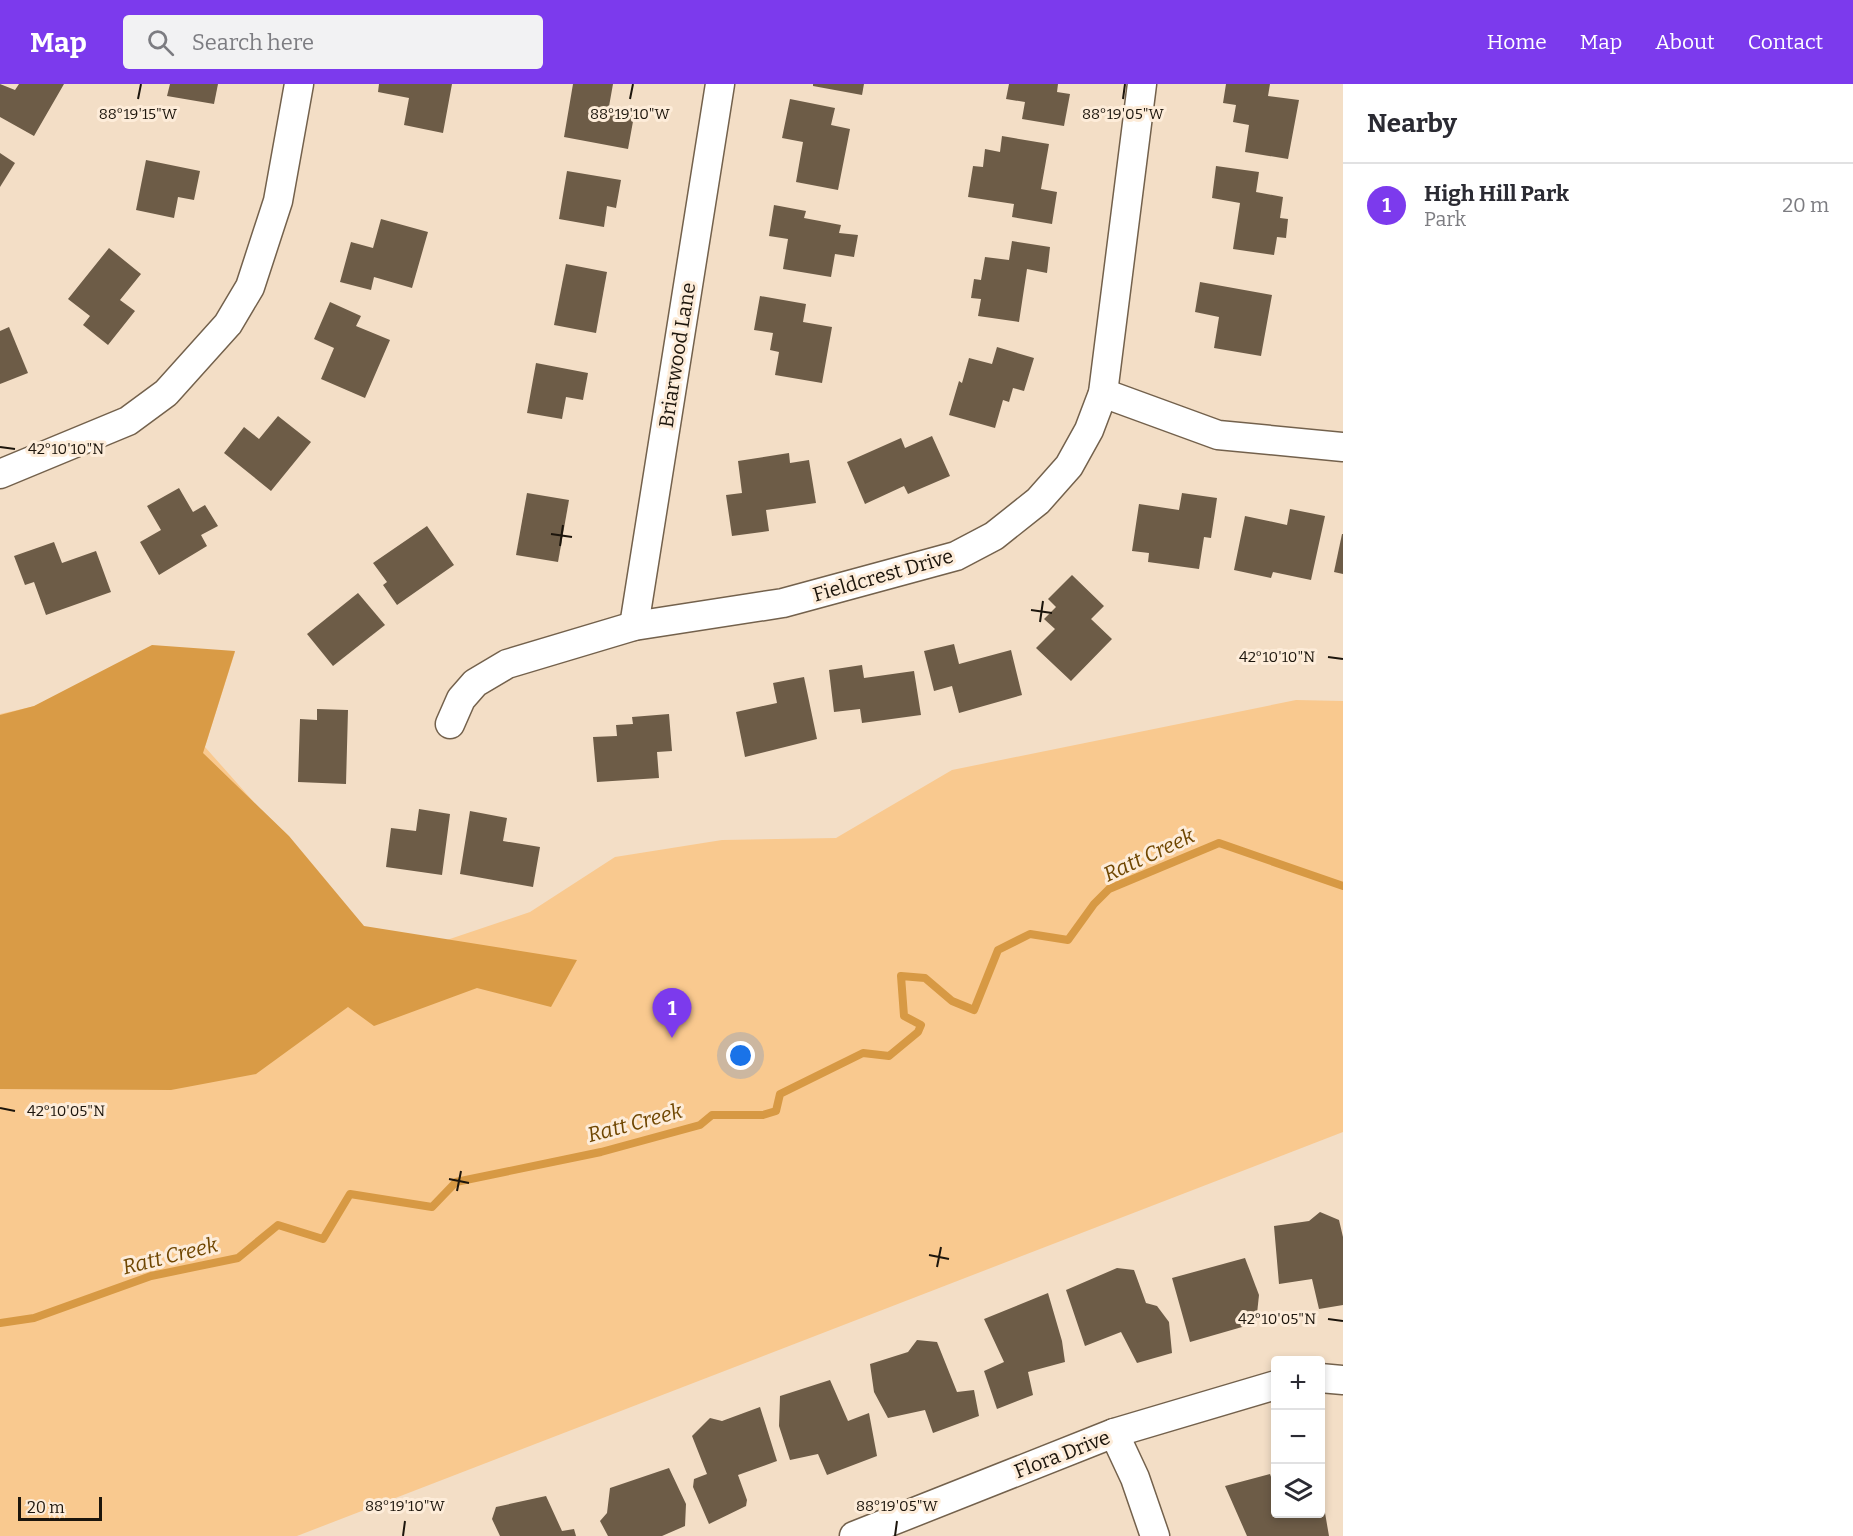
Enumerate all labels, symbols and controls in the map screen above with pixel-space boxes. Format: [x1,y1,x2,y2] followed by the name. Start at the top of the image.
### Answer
[123,15,543,69] search box
[30,26,87,59] text: Map
[144,26,177,59] icon: search
[192,29,314,56] text: Search here
[1487,29,1547,55] text: Home
[1580,29,1622,55] text: Map
[1655,29,1715,55] text: About
[1748,29,1823,55] text: Contact
[99,105,178,123] text: 88°19'15"W
[590,105,671,123] text: 88°19'10"W
[1082,105,1165,123] text: 88°19'05"W
[1367,108,1457,139] text: Nearby
[1424,180,1569,207] text: High Hill Park
[1382,193,1391,217] text: 1
[1782,193,1829,217] text: 20 m
[1424,207,1466,231] text: Park
[654,281,700,429] street label: Briarwood Lane
[28,440,104,458] text: 42°10'10"N
[810,544,956,606] street label: Fieldcrest Drive
[1239,648,1315,666] text: 42°10'10"N
[1099,822,1199,887] water label: Ratt Creek
[652,988,692,1038] pin: 1
[726,1041,755,1070] your location
[585,1098,686,1148] water label: Ratt Creek
[27,1102,105,1120] text: 42°10'05"N
[120,1231,221,1280] water label: Ratt Creek
[1238,1310,1316,1328] text: 42°10'05"N
[1271,1356,1325,1518] map controls
[1271,1356,1325,1410] button: +
[1271,1410,1325,1464] button: −
[1011,1425,1113,1483] street label: Flora Drive
[1271,1464,1325,1518] button: layers
[18,1494,102,1522] scale bar
[365,1497,446,1515] text: 88°19'10"W
[856,1497,939,1515] text: 88°19'05"W
[27,1498,64,1517] text: 20 m

